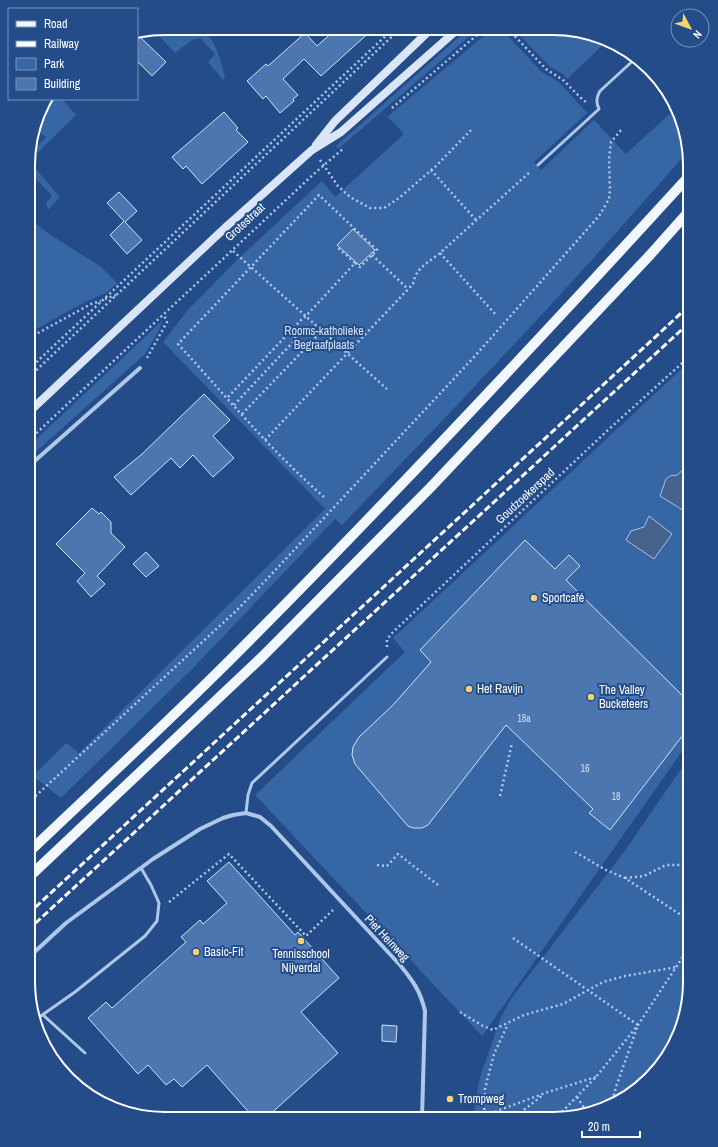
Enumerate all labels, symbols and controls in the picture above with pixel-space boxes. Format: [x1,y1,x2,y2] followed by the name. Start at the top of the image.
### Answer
[8,8,138,100] legend
[670,8,710,48] north arrow
[44,16,68,32] text: Road
[690,28,705,42] text: N
[44,36,79,52] text: Railway
[44,56,64,72] text: Park
[44,76,81,92] text: Building
[222,199,269,245] street label: Grotestraat
[284,323,364,353] park label: Rooms-katholieke Begraafplaats
[492,465,558,527] street label: Goudzoekerspad
[542,590,584,606] place label: Sportcafé
[529,593,539,603] marker: Sportcafé
[477,681,523,697] place label: Het Ravijn
[599,682,648,712] place label: The Valley Bucketeers
[464,684,474,694] marker: Het Ravijn
[586,692,596,702] marker: The Valley Bucketeers
[517,712,531,725] house number: 18a
[580,762,590,775] house number: 16
[611,790,621,803] house number: 18
[361,911,413,965] street label: Piet Heinweg
[296,936,306,946] marker: Tennisschool Nijverdal
[204,944,244,960] place label: Basic-Fit
[272,946,330,976] place label: Tennisschool Nijverdal
[191,947,201,957] marker: Basic-Fit
[458,1091,505,1107] place label: Trompweg
[445,1094,455,1104] marker: Trompweg
[582,1113,640,1139] scale bar
[588,1119,610,1135] text: 20 m

